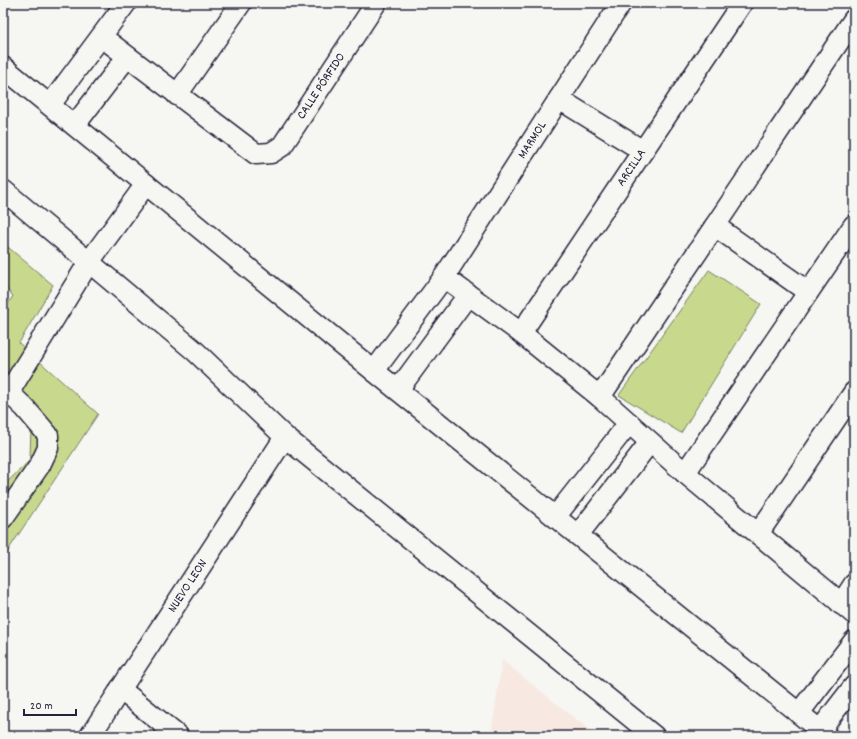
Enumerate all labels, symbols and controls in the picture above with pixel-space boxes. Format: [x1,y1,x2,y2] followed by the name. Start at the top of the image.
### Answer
[292,49,350,123] street label: CALLE PÓRFIDO
[513,117,552,163] street label: MARMOL
[612,145,651,190] street label: ARCILLA
[163,556,212,617] street label: NUEVO LEON
[24,691,76,717] scale bar
[30,698,53,715] text: 20 m

